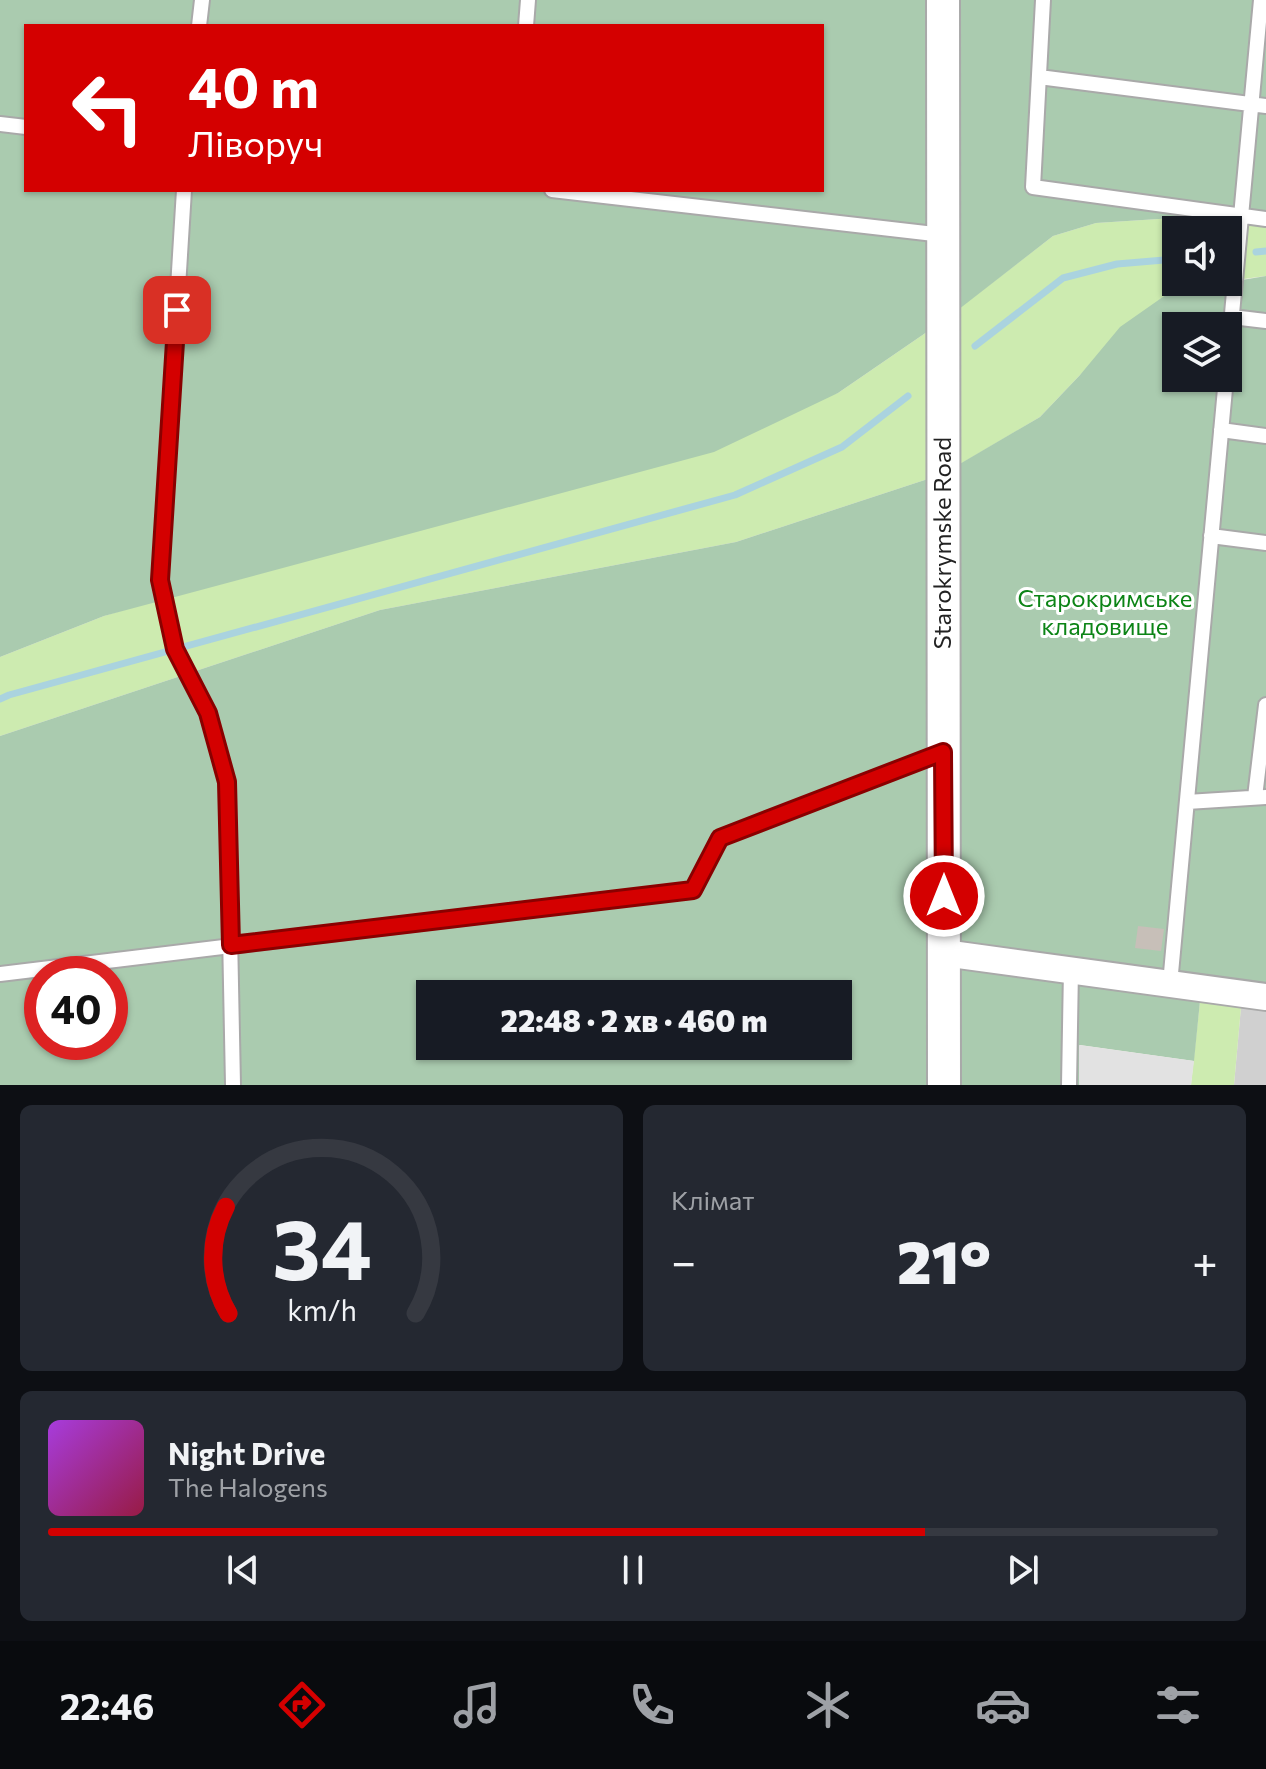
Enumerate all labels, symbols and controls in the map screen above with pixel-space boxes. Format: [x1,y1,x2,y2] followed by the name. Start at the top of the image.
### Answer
[188,51,319,120] text: 40 m
[56,56,160,160] icon: left
[188,120,323,164] text: Ліворуч
[1162,216,1242,392] map controls
[1162,216,1242,296] button: sound
[143,276,211,344] pin
[155,288,199,332] icon: arrive
[1162,312,1242,392] button: layers
[927,437,956,649] street label: Starokrymske Road
[1018,583,1193,640] park label: Старокримське кладовище
[902,854,986,938] position arrow
[24,956,128,1060] speed limit sign: 40
[501,1001,767,1038] text: 22:48 · 2 хв · 460 m
[671,1184,754,1215] text: Клімат
[272,1195,371,1297] text: 34
[897,1223,991,1296] text: 21°
[671,1233,696,1287] text: −
[1192,1233,1218,1287] text: +
[287,1292,356,1327] text: km/h
[168,1434,325,1471] text: Night Drive
[168,1471,328,1502] text: The Halogens
[221,1548,265,1592] icon: previous
[611,1548,655,1592] icon: pause
[1001,1548,1045,1592] icon: next
[274,1677,330,1733] icon: directions
[449,1677,505,1733] icon: music
[624,1677,680,1733] icon: phone
[800,1677,856,1733] icon: climate
[975,1677,1031,1733] icon: car
[1150,1677,1206,1733] icon: filters
[60,1683,154,1727] text: 22:46

